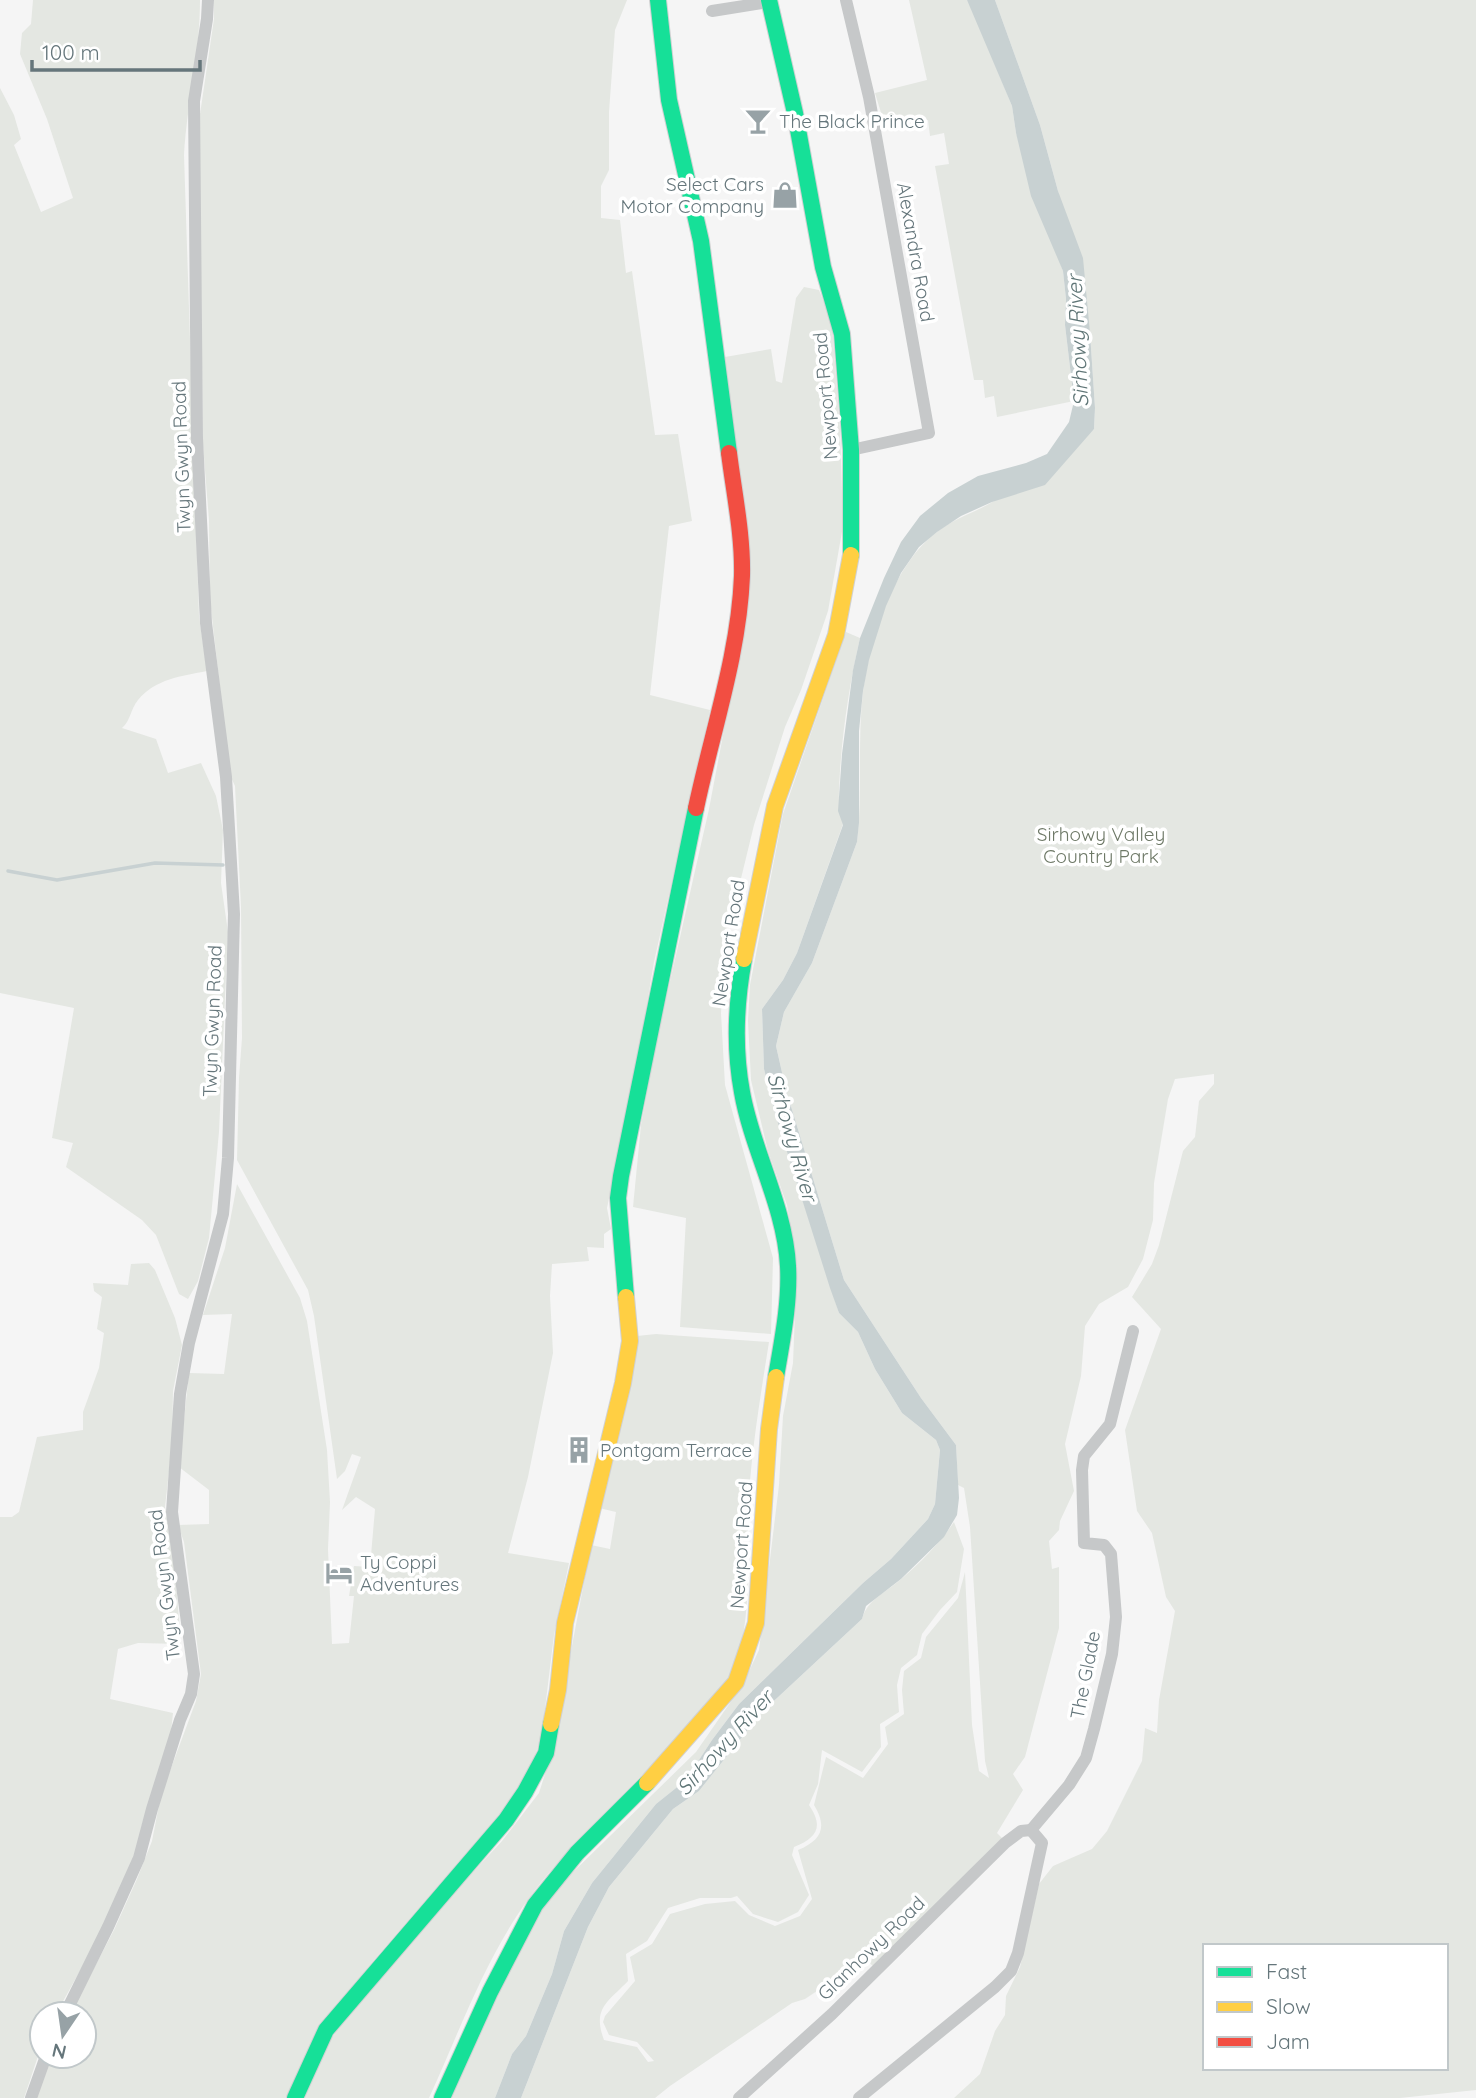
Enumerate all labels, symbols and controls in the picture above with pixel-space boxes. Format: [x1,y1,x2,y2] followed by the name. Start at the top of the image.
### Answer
[32,28,200,72] scale bar
[42,39,100,65] text: 100 m
[743,106,773,136] bar icon: The Black Prince
[779,109,925,133] place label: The Black Prince
[621,172,764,218] place label: Select Cars Motor Company
[770,180,800,210] shop icon: Select Cars Motor Company
[892,180,940,324] street label: Alexandra Road
[1060,272,1093,408] water label: Sirhowy River
[807,331,843,461] street label: Newport Road
[166,381,196,533] street label: Twyn Gwyn Road
[1037,822,1165,868] park label: Sirhowy Valley Country Park
[706,878,750,1008] street label: Newport Road
[197,945,227,1097] street label: Twyn Gwyn Road
[762,1070,824,1207] water label: Sirhowy River
[564,1435,594,1465] building icon: Pontgam Terrace
[600,1438,752,1462] place label: Pontgam Terrace
[725,1480,757,1610] street label: Newport Road
[143,1508,185,1662] street label: Twyn Gwyn Road
[360,1550,459,1596] place label: Ty Coppi Adventures
[324,1558,354,1588] hotel icon: Ty Coppi Adventures
[1065,1629,1105,1721] street label: The Glade
[670,1682,780,1800] water label: Sirhowy River
[812,1891,930,2005] street label: Glanhowy Road
[1203,1944,1448,2070] legend
[1266,1958,1307,1984] text: Fast
[1266,1993,1311,2019] text: Slow
[28,2000,98,2070] north arrow
[1266,2028,1310,2054] text: Jam
[50,2038,69,2065] text: N

